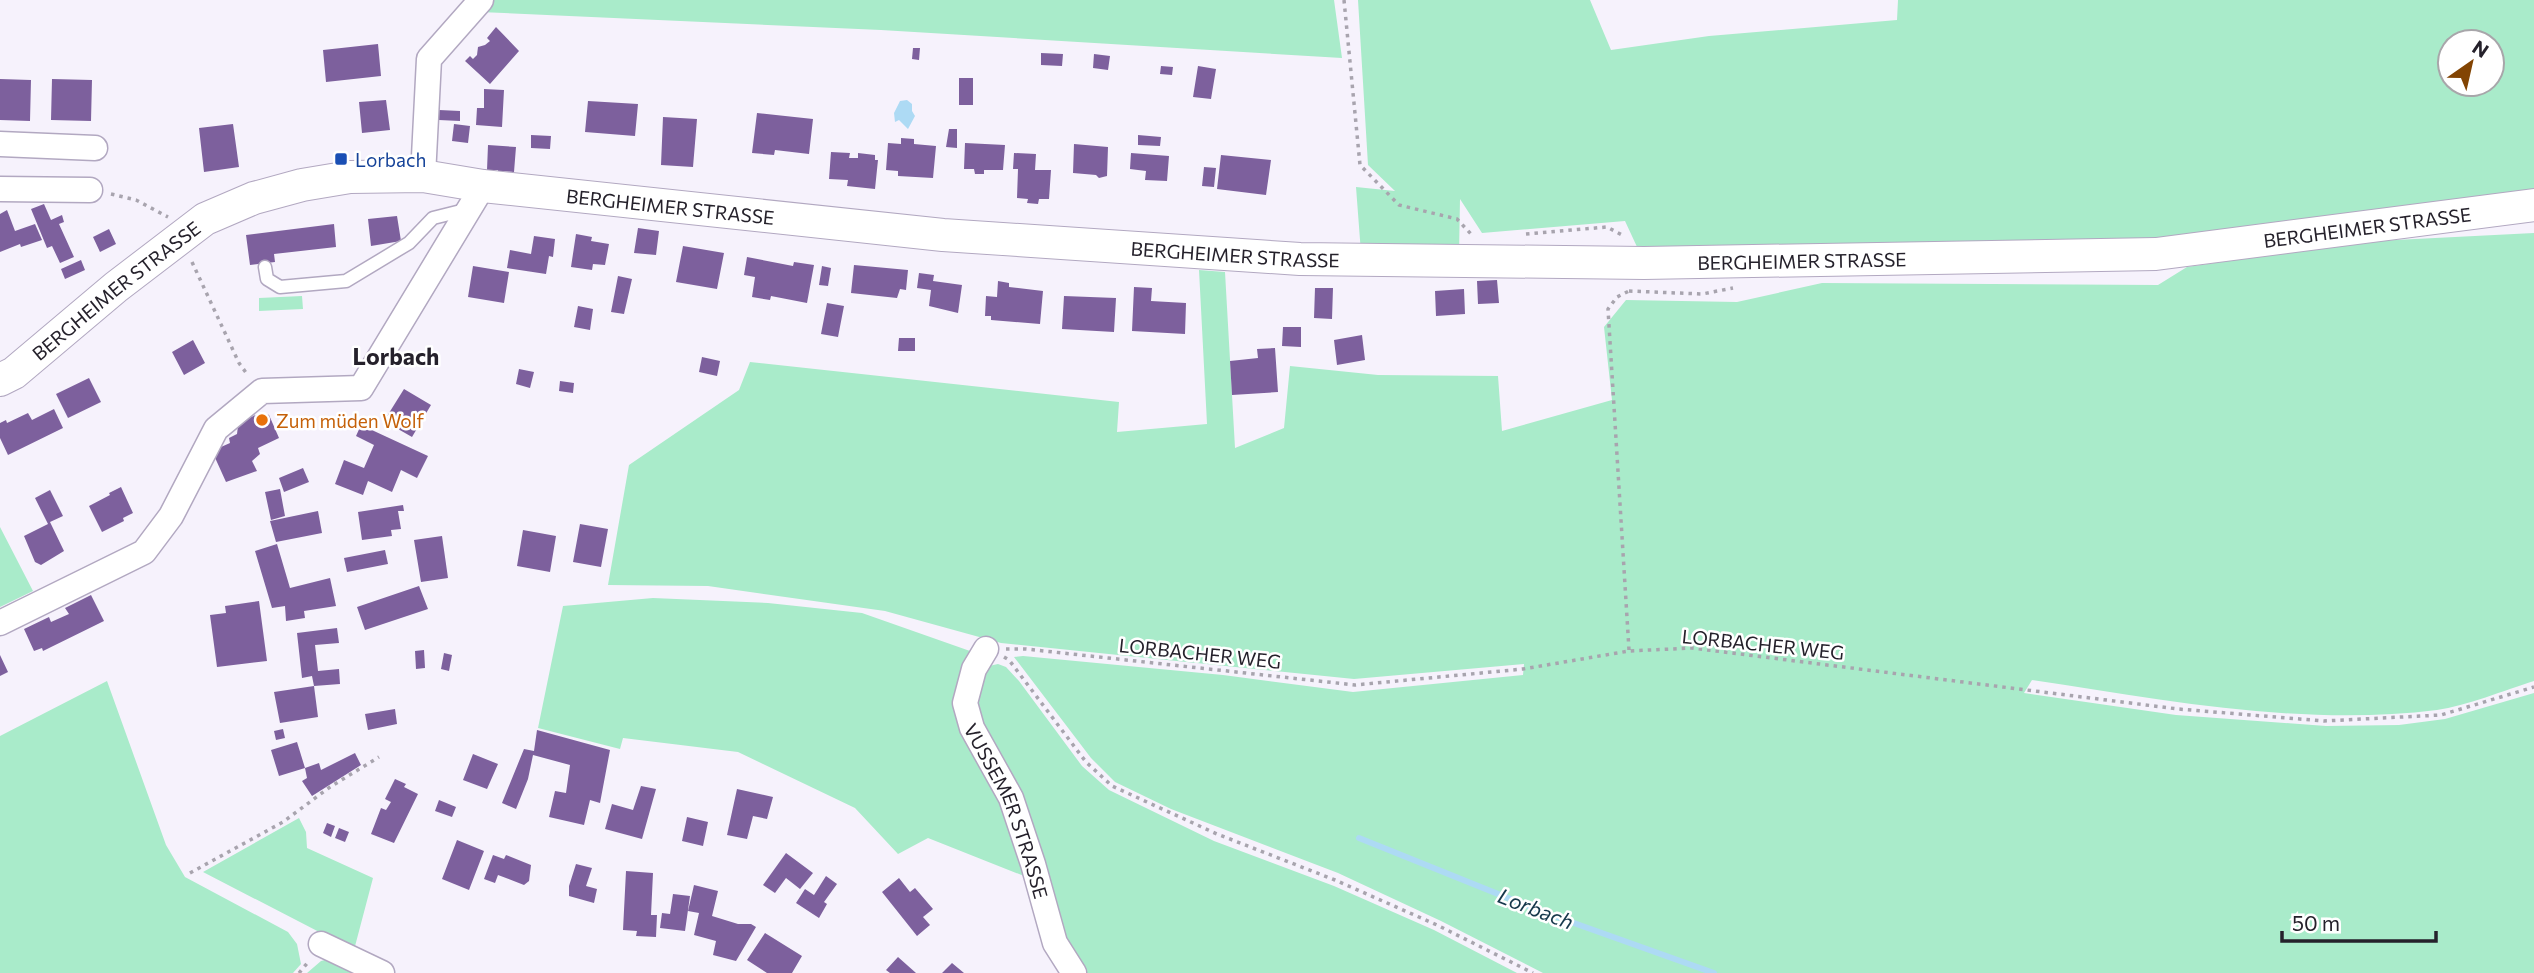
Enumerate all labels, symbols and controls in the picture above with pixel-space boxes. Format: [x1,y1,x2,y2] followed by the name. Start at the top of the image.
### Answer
[2436,28,2506,98] north arrow
[2468,35,2493,62] text: N
[355,148,426,171] place label: Lorbach
[333,151,349,167] marker: Lorbach
[565,183,776,228] street label: BERGHEIMER STRASSE
[2262,202,2472,251] street label: BERGHEIMER STRASSE
[27,216,204,365] street label: BERGHEIMER STRASSE
[1130,236,1340,271] street label: BERGHEIMER STRASSE
[1697,247,1907,274] street label: BERGHEIMER STRASSE
[353,342,439,370] district label: Lorbach
[276,409,425,432] place label: Zum müden Wolf
[254,412,270,428] marker: Zum müden Wolf
[1681,624,1845,664] street label: LORBACHER WEG
[1118,633,1282,673] street label: LORBACHER WEG
[960,719,1054,901] street label: VUSSEMER STRASSE
[1495,882,1577,934] water label: Lorbach
[2282,900,2436,944] scale bar
[2292,910,2340,935] text: 50 m

